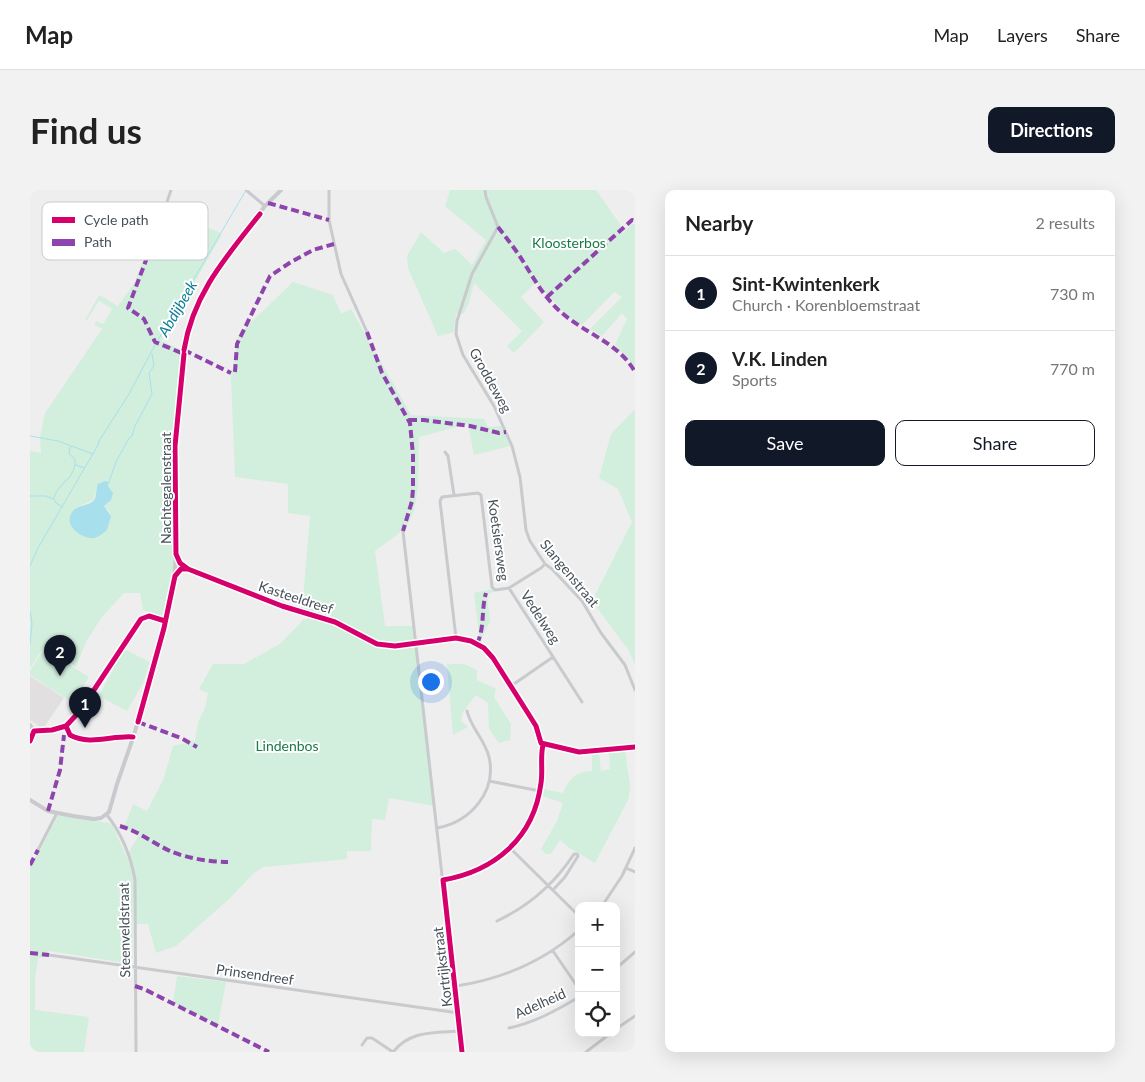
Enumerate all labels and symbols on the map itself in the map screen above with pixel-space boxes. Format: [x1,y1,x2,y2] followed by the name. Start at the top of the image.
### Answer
[42,202,208,260] legend
[84,211,149,228] text: Cycle path
[84,233,112,250] text: Path
[532,234,606,251] park label: Kloosterbos
[153,276,201,340] water label: Abdijbeek
[466,345,516,415] street label: Groddeweg
[157,432,174,544] street label: Nachtegalenstraat
[485,498,513,582] street label: Koetsiersweg
[537,536,603,610] street label: Slangenstraat
[256,577,336,617] street label: Kasteeldreef
[518,587,564,647] street label: Vedelweg
[44,635,76,676] pin: 2
[418,669,444,695] your location
[69,687,101,728] pin: 1
[255,737,319,754] park label: Lindenbos
[115,882,133,978] street label: Steenveldstraat
[429,926,455,1008] street label: Kortrijkstraat
[215,960,295,988] street label: Prinsendreef
[512,984,568,1022] street label: Adelheid

